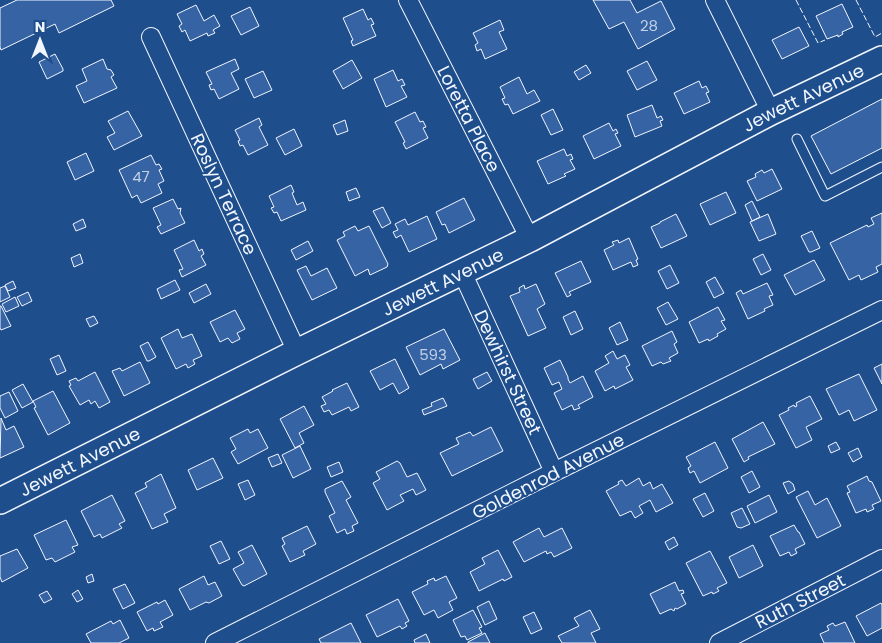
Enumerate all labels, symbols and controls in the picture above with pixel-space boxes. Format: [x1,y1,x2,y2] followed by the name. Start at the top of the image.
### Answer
[15,15,65,65] north arrow
[640,15,658,36] house number: 28
[35,17,45,37] text: N
[738,57,868,137] street label: Jewett Avenue
[431,61,507,177] street label: Loretta Place
[185,129,263,259] street label: Roslyn Terrace
[132,166,150,187] house number: 47
[378,241,507,322] street label: Jewett Avenue
[468,306,548,438] street label: Dewhirst Street
[419,344,447,365] house number: 593
[15,420,144,502] street label: Jewett Avenue
[468,427,628,525] street label: Goldenrod Avenue
[751,568,849,634] street label: Ruth Street

